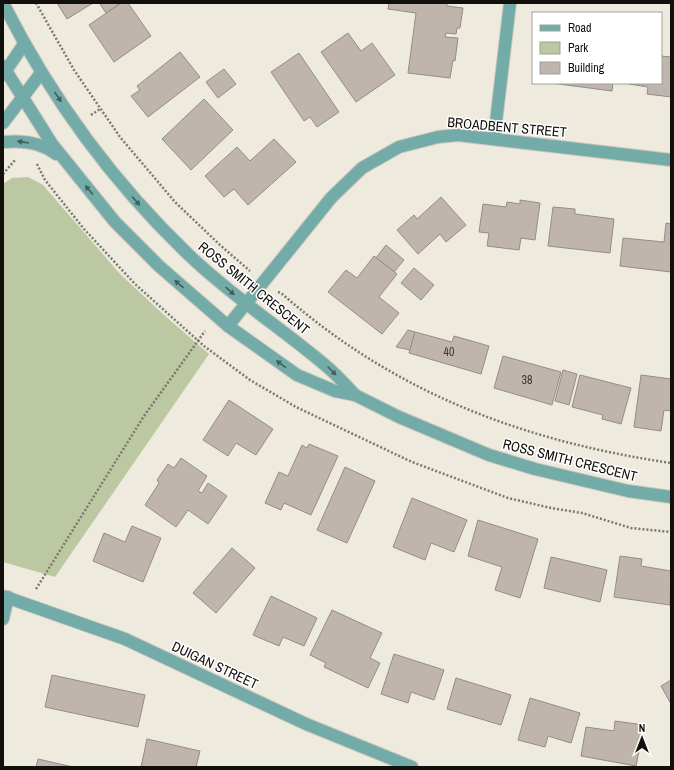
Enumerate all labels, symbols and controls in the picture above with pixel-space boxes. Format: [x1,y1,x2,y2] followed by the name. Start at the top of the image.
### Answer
[532,12,662,84] legend
[568,20,592,36] text: Road
[568,40,588,56] text: Park
[568,60,605,76] text: Building
[54,92,62,103] one-way arrow
[447,113,567,141] street label: BROADBENT STREET
[17,138,29,144] one-way arrow
[85,185,94,196] one-way arrow
[132,195,141,206] one-way arrow
[195,238,313,338] street label: ROSS SMITH CRESCENT
[175,280,184,289] one-way arrow
[225,286,234,295] one-way arrow
[444,344,454,360] house number: 40
[276,360,287,368] one-way arrow
[327,366,337,376] one-way arrow
[522,372,532,388] house number: 38
[501,435,639,485] street label: ROSS SMITH CRESCENT
[169,637,261,693] street label: DUIGAN STREET
[622,718,662,758] north arrow
[639,721,645,735] text: N

